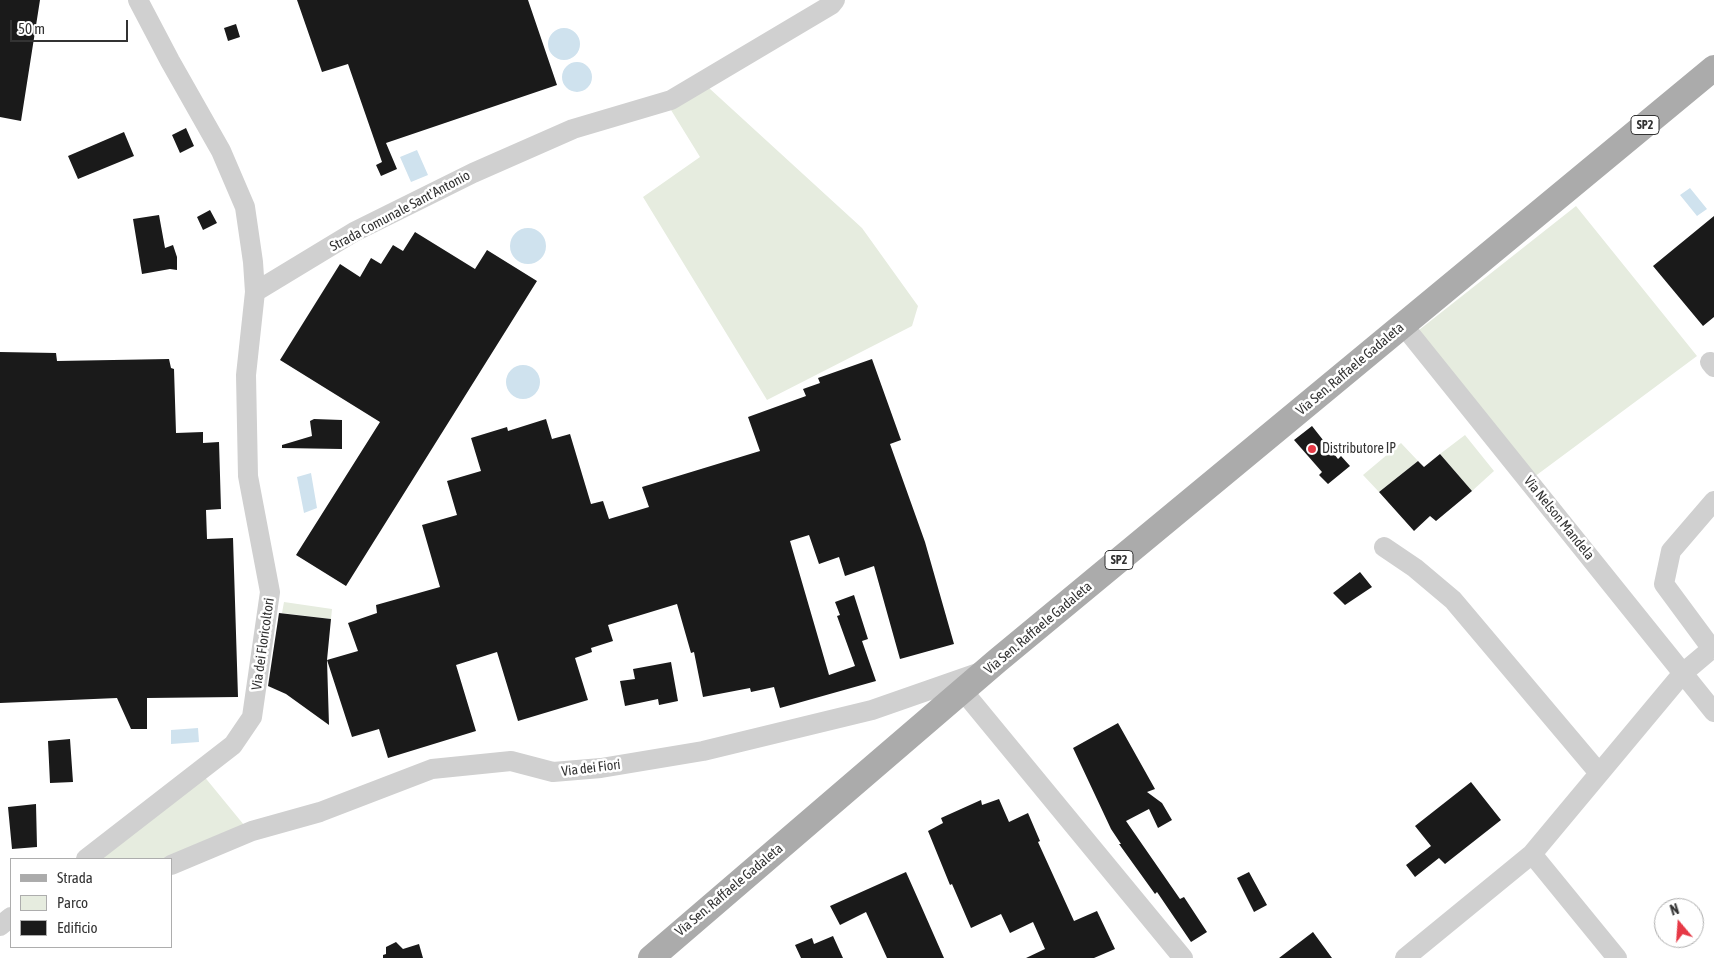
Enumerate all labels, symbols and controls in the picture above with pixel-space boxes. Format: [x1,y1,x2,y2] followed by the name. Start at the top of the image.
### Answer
[12,10,130,42] scale bar
[18,20,45,37] text: 50 m
[1631,116,1659,134] road number: SP2
[327,167,473,255] street label: Strada Comunale Sant'Antonio
[1293,319,1407,419] street label: Via Sen. Raffaele Gadaleta
[1322,441,1396,457] place label: Distributore IP
[1306,443,1318,455] marker: Distributore IP
[1520,473,1598,563] street label: Via Nelson Mandela
[1105,550,1133,570] road number: SP2
[981,578,1095,678] street label: Via Sen. Raffaele Gadaleta
[248,597,278,691] street label: Via dei Floricoltori
[560,756,622,780] street label: Via dei Fiori
[672,840,786,940] street label: Via Sen. Raffaele Gadaleta
[10,858,172,948] legend
[57,869,93,886] text: Strada
[57,894,88,911] text: Parco
[1654,898,1704,948] north arrow
[1668,901,1681,919] text: N
[57,919,98,936] text: Edificio

